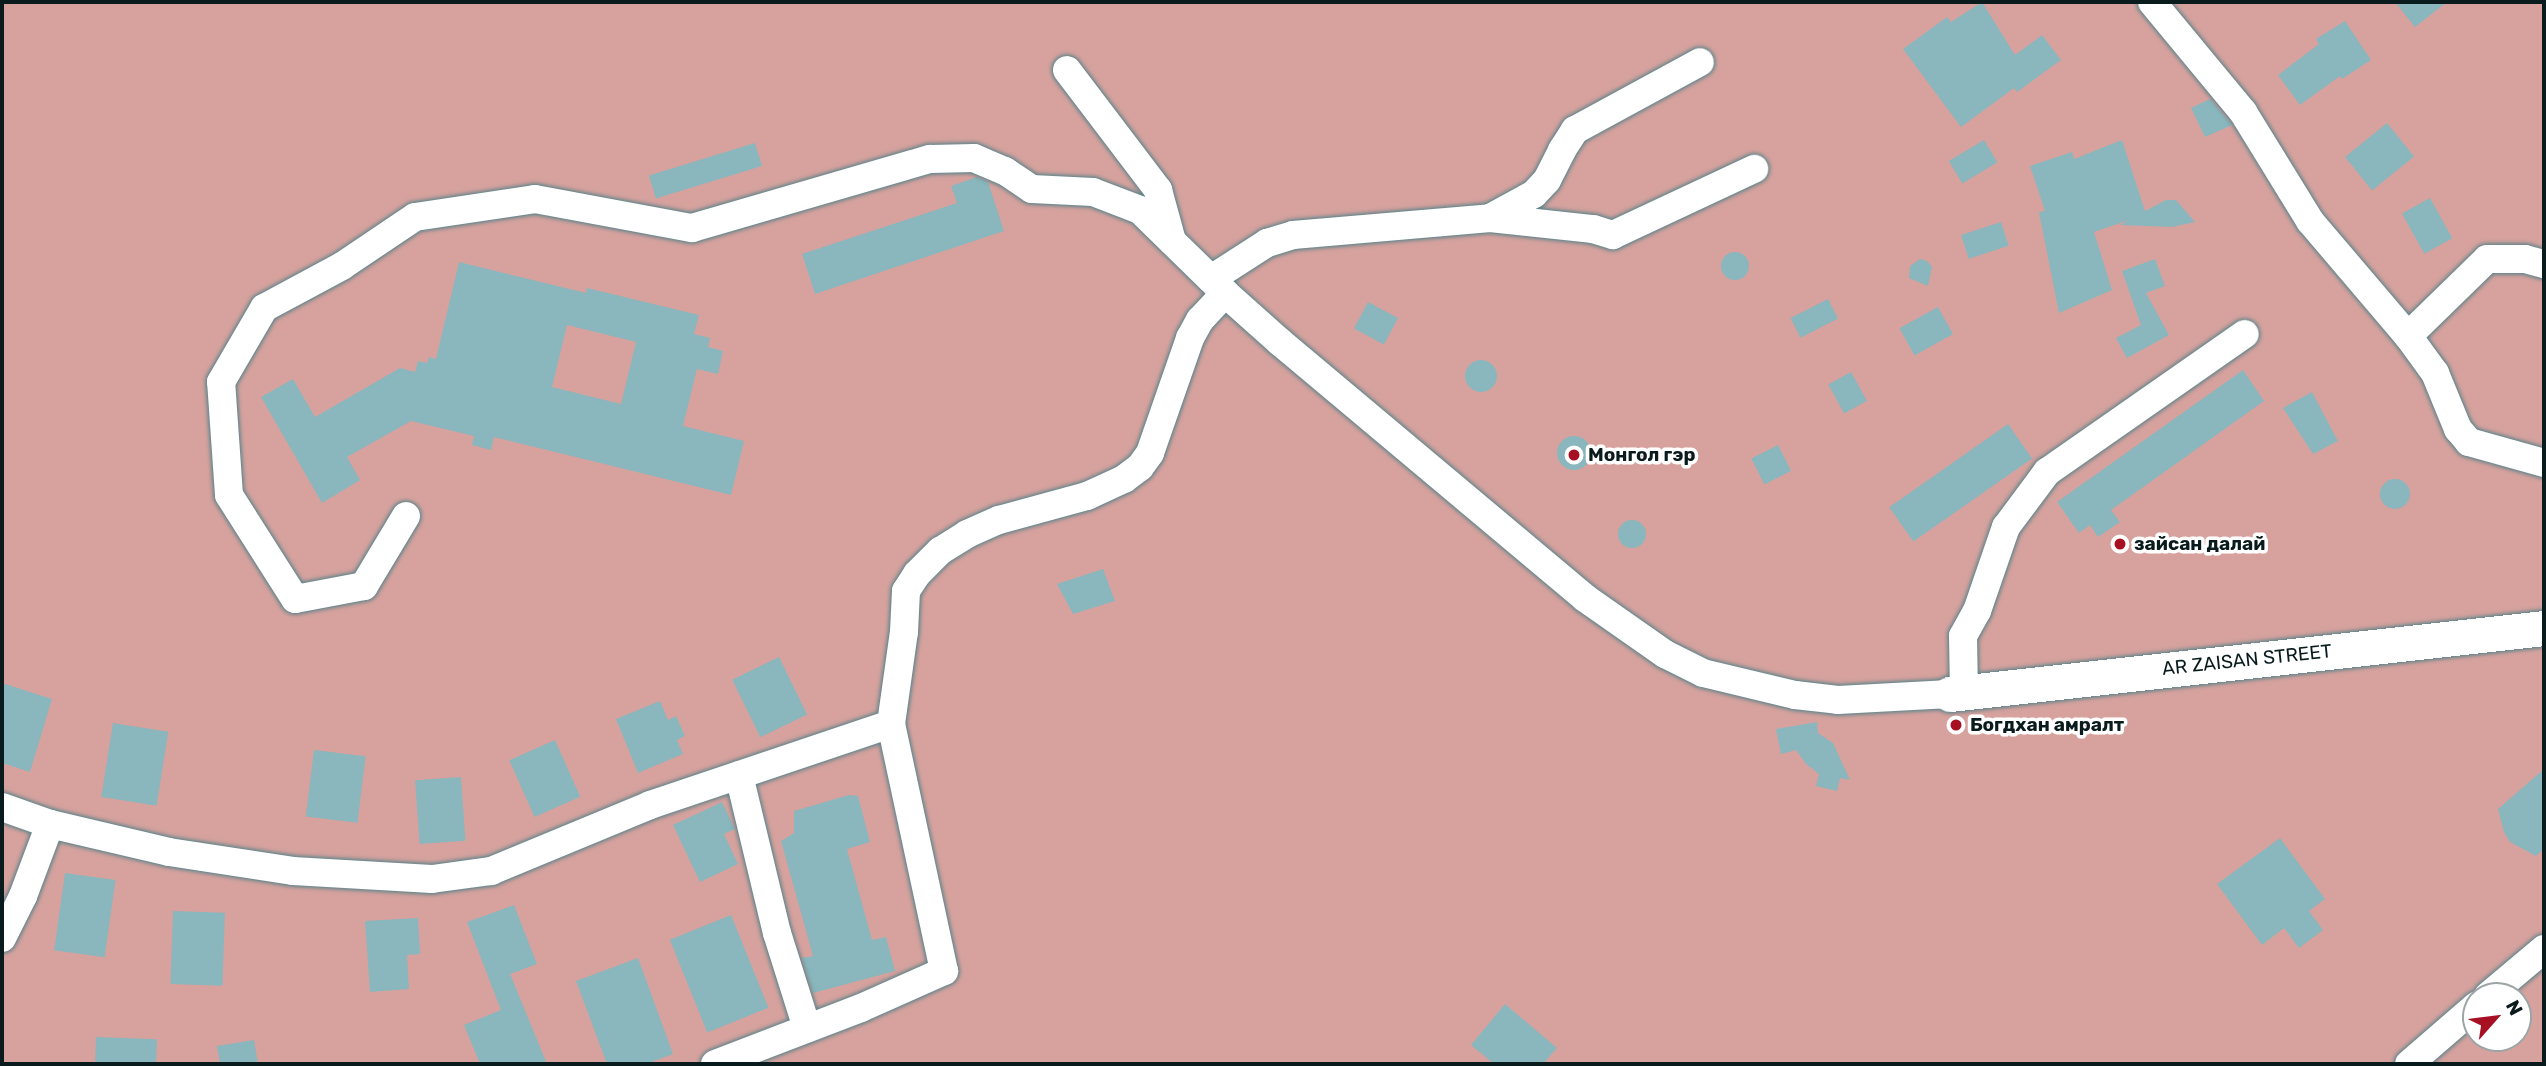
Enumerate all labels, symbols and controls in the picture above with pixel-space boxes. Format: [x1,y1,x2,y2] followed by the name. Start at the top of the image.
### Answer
[1588,444,1695,466] place label: Монгол гэр
[1566,447,1582,463] marker: Монгол гэр
[2134,533,2265,555] place label: зайсан далай
[2112,536,2128,552] marker: зайсан далай
[2161,640,2333,680] street label: AR ZAISAN STREET
[1970,714,2124,736] place label: Богдхан амралт
[1948,717,1964,733] marker: Богдхан амралт
[2462,982,2532,1052] north arrow
[2501,996,2528,1019] text: N

